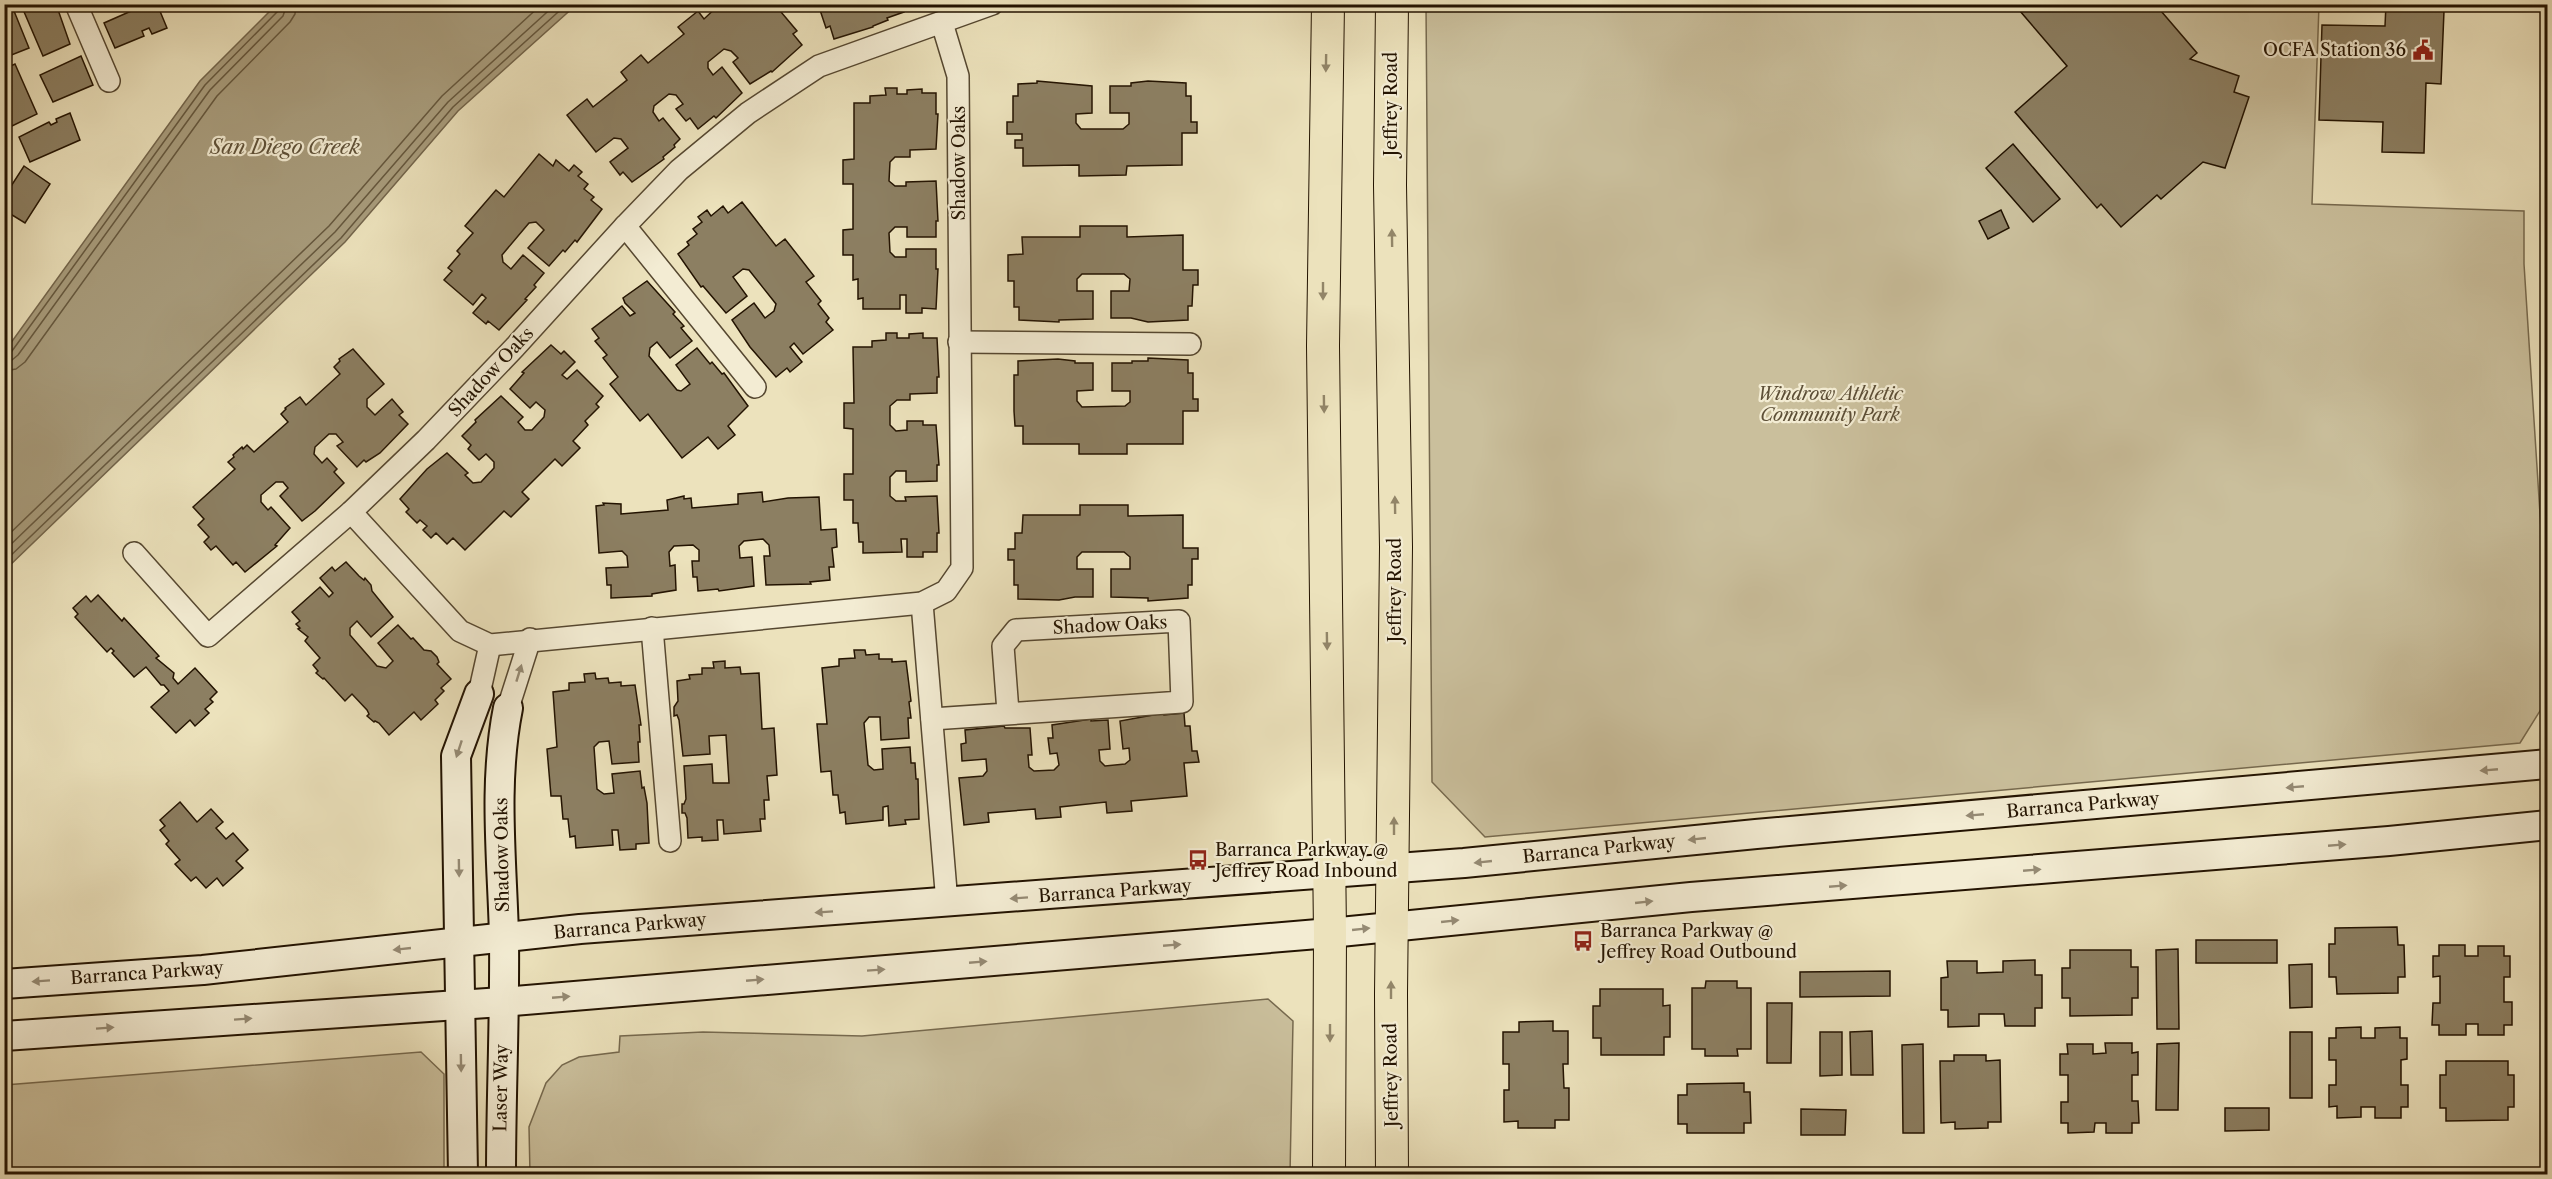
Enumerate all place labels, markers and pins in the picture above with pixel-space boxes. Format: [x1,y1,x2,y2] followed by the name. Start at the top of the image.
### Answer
[2411,38,2435,62] public building icon: OCFA Station 36
[2263,39,2406,61] place label: OCFA Station 36
[1212,839,1398,882] place label: Barranca Parkway @ Jeffrey Road Inbound
[1186,848,1210,872] bus stop icon: Barranca Parkway @ Jeffrey Road Inbound
[1597,920,1797,963] place label: Barranca Parkway @ Jeffrey Road Outbound
[1571,929,1595,953] bus stop icon: Barranca Parkway @ Jeffrey Road Outbound

